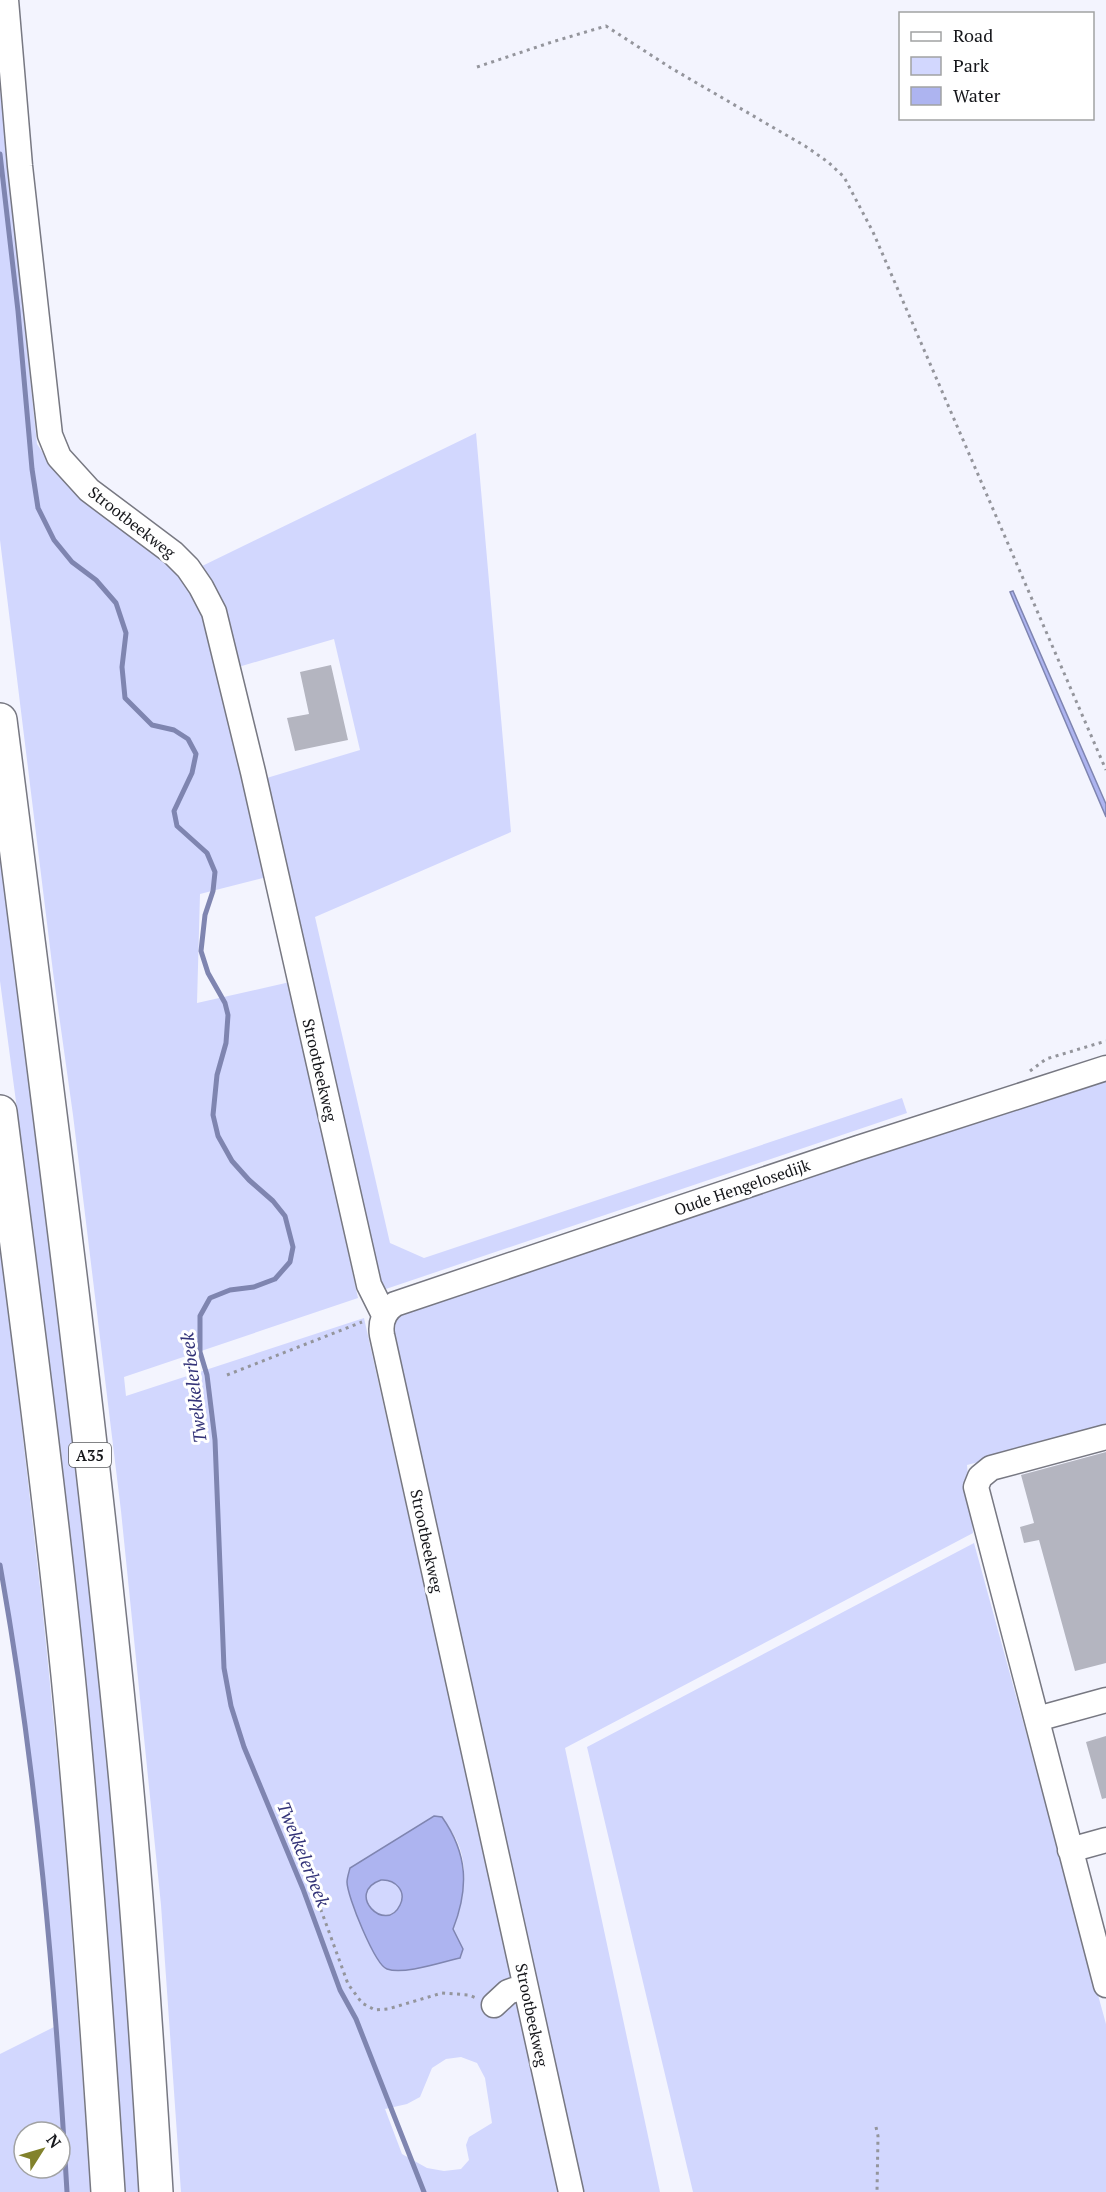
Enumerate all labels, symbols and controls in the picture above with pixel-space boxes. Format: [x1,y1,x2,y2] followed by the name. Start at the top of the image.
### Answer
[899,12,1094,120] legend
[953,23,993,47] text: Road
[953,53,990,77] text: Park
[953,83,1000,107] text: Water
[84,481,181,563] street label: Strootbeekweg
[297,1016,343,1124] street label: Strootbeekweg
[671,1153,814,1221] street label: Oude Hengelosedijk
[174,1331,212,1445] water label: Twekkelerbeek
[69,1443,111,1467] road number: A35
[405,1487,449,1595] street label: Strootbeekweg
[272,1798,336,1910] water label: Twekkelerbeek
[510,1961,554,2069] street label: Strootbeekweg
[12,2120,72,2180] north arrow
[42,2130,66,2152] text: N

